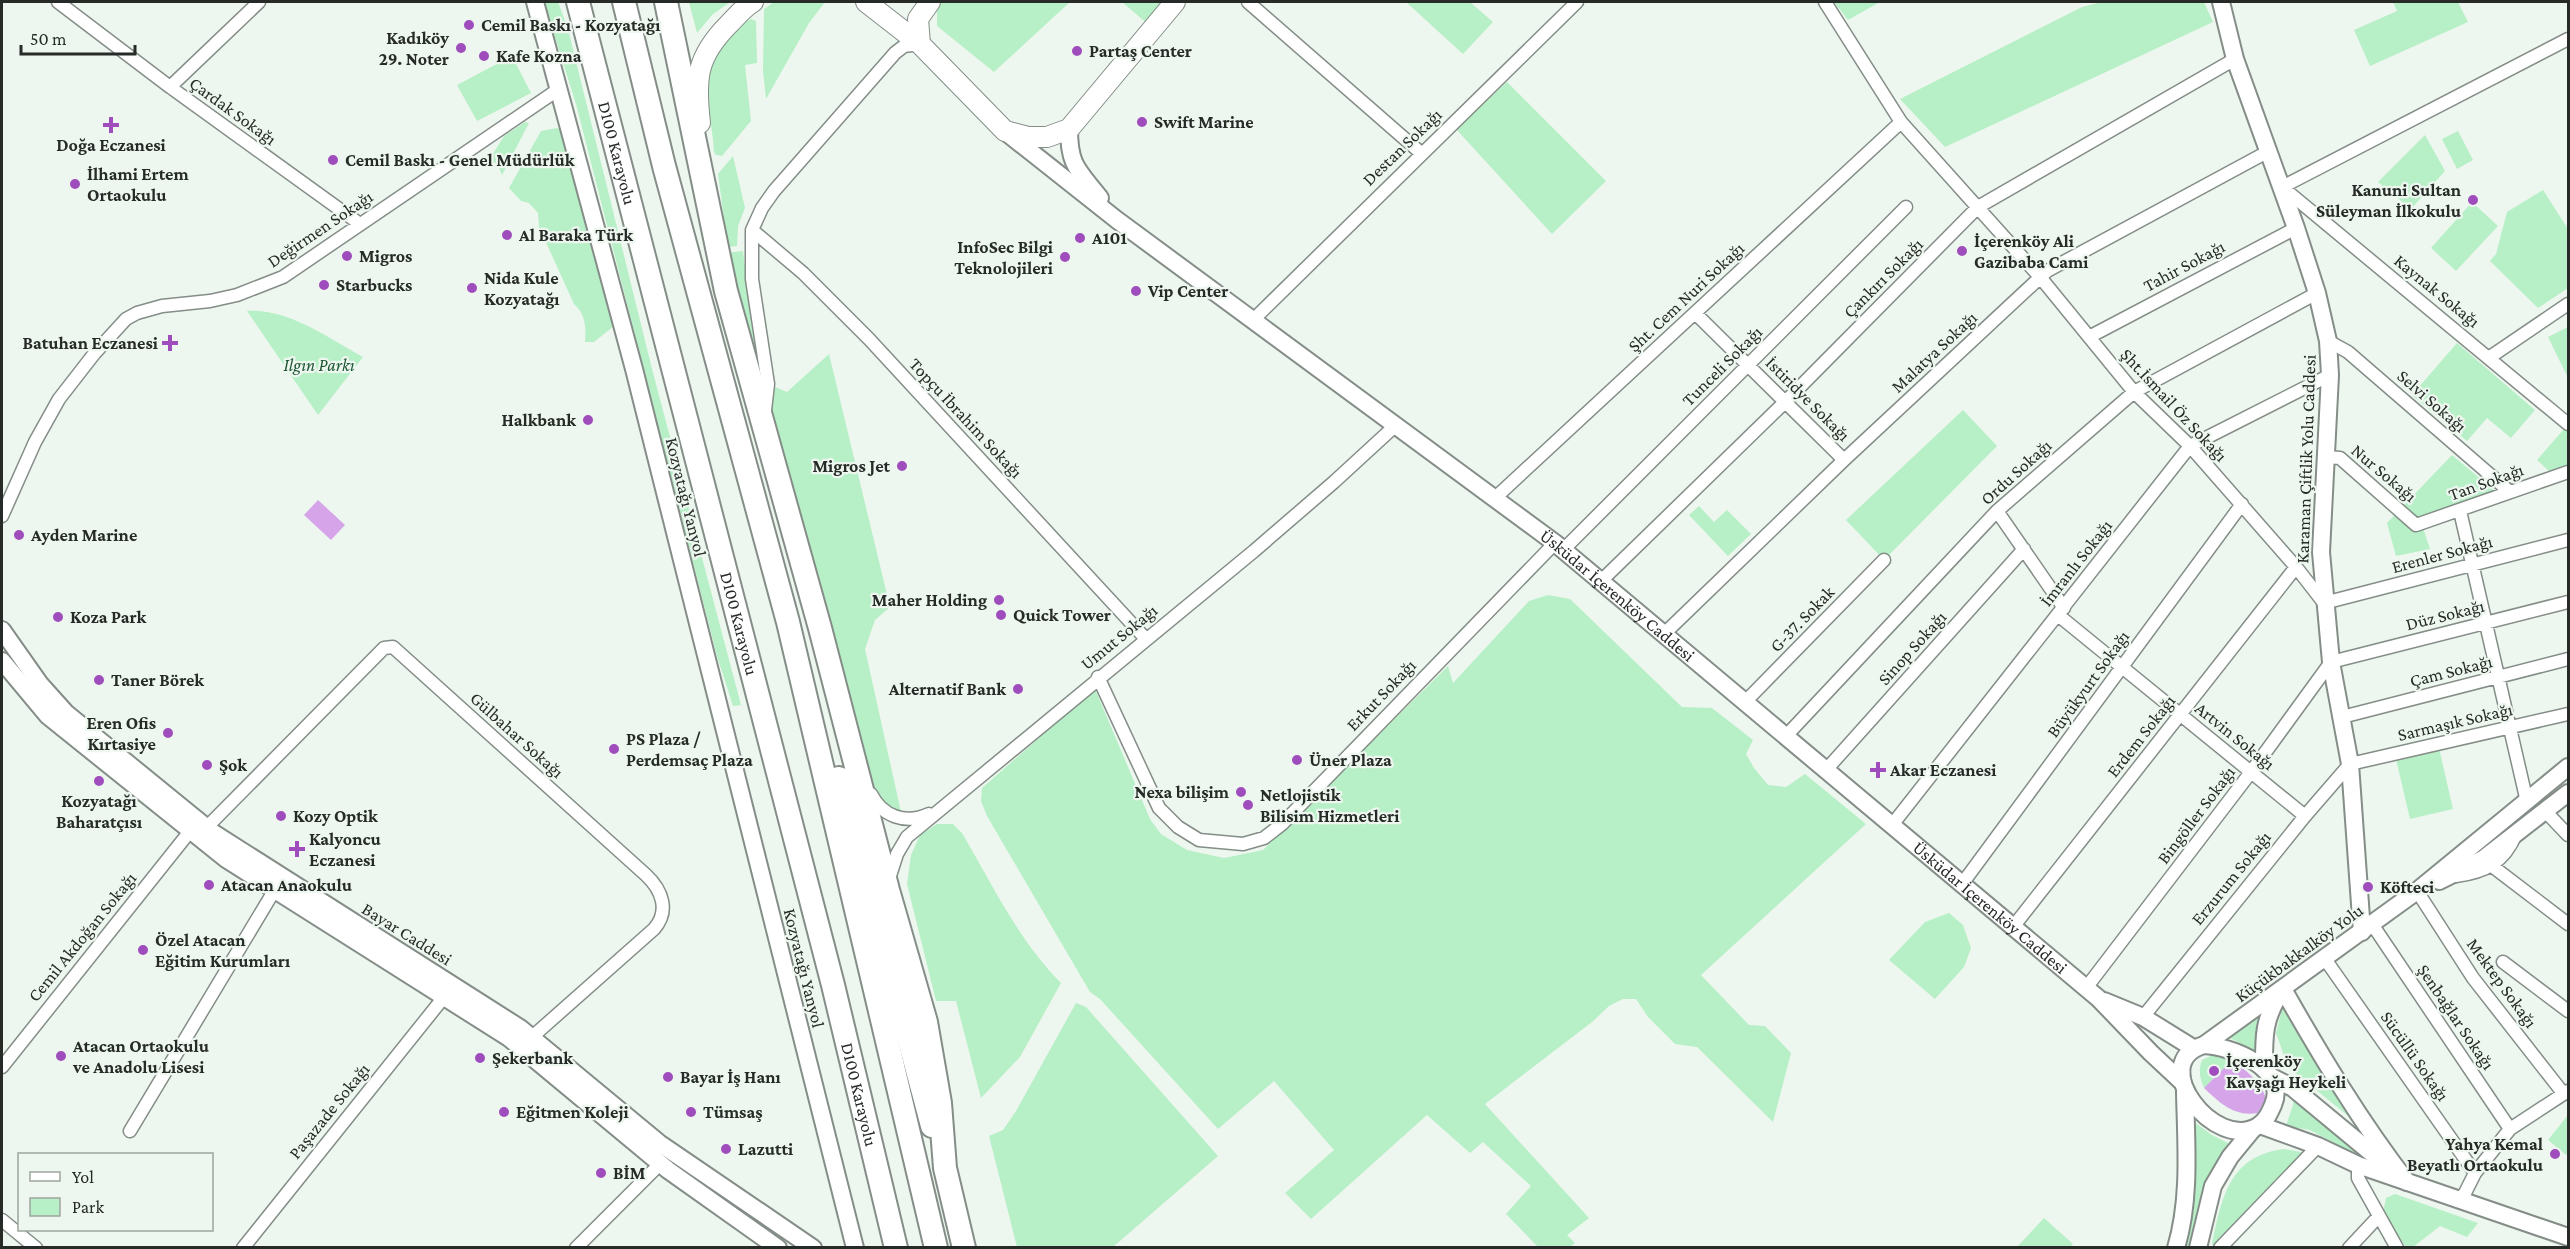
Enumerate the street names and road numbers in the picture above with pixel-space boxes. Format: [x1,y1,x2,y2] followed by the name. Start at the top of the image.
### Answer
[186,73,280,149] street label: Çardak Sokağı
[594,99,640,207] street label: D100 Karayolu
[1358,104,1446,190] street label: Destan Sokağı
[264,186,377,272] street label: Değirmen Sokağı
[1839,234,1927,322] street label: Çankırı Sokağı
[2140,236,2228,296] street label: Tahir Sokağı
[1624,238,1748,356] street label: Şht. Cem Nuri Sokağı
[2390,250,2484,332] street label: Kaynak Sokağı
[1887,307,1981,397] street label: Malatya Sokağı
[1678,322,1766,410] street label: Tunceli Sokağı
[2117,344,2232,466] street label: Şht.İsmail Öz Sokağı
[1762,353,1854,445] street label: İstiridye Sokağı
[905,354,1027,482] street label: Topçu İbrahim Sokağı
[2292,354,2320,564] street label: Karaman Çiftlik Yolu Caddesi
[2393,366,2471,437] street label: Selvi Sokağı
[662,435,711,559] street label: Kozyatağı Yanyol
[1977,435,2056,509] street label: Ordu Sokağı
[2347,440,2421,506] street label: Nur Sokağı
[2446,459,2526,505] street label: Tan Sokağı
[2036,515,2116,610] street label: İmranlı Sokağı
[1536,525,1699,666] street label: Üsküdar İçerenköy Caddesi
[2389,531,2495,577] street label: Erenler Sokağı
[716,570,762,678] street label: D100 Karayolu
[1766,582,1839,656] street label: G-37. Sokak
[2404,596,2487,634] street label: Düz Sokağı
[1077,600,1162,674] street label: Umut Sokağı
[1874,607,1950,689] street label: Sinop Sokağı
[2043,627,2134,741] street label: Büyükyurt Sokağı
[2408,651,2495,691] street label: Çam Sokağı
[1342,655,1420,735] street label: Erkut Sokağı
[466,688,568,782] street label: Gülbahar Sokağı
[2103,691,2179,781] street label: Erdem Sokağı
[2191,698,2279,774] street label: Artvin Sokağı
[2396,699,2515,745] street label: Sarmaşık Sokağı
[2153,762,2239,868] street label: Bingöller Sokağı
[2187,827,2275,929] street label: Erzurum Sokağı
[1909,837,2071,978] street label: Üsküdar İçerenköy Caddesi
[24,868,140,1006] street label: Cemil Akdoğan Sokağı
[359,899,456,970] street label: Bayar Caddesi
[2231,900,2367,1006] street label: Küçükbakkalköy Yolu
[780,906,829,1030] street label: Kozyatağı Yanyol
[2463,934,2541,1032] street label: Mektep Sokağı
[2413,961,2499,1074] street label: Şenbağlar Sokağı
[2377,1007,2453,1105] street label: Sücüllü Sokağı
[837,1041,881,1149] street label: D100 Karayolu
[284,1059,374,1163] street label: Paşazade Sokağı

